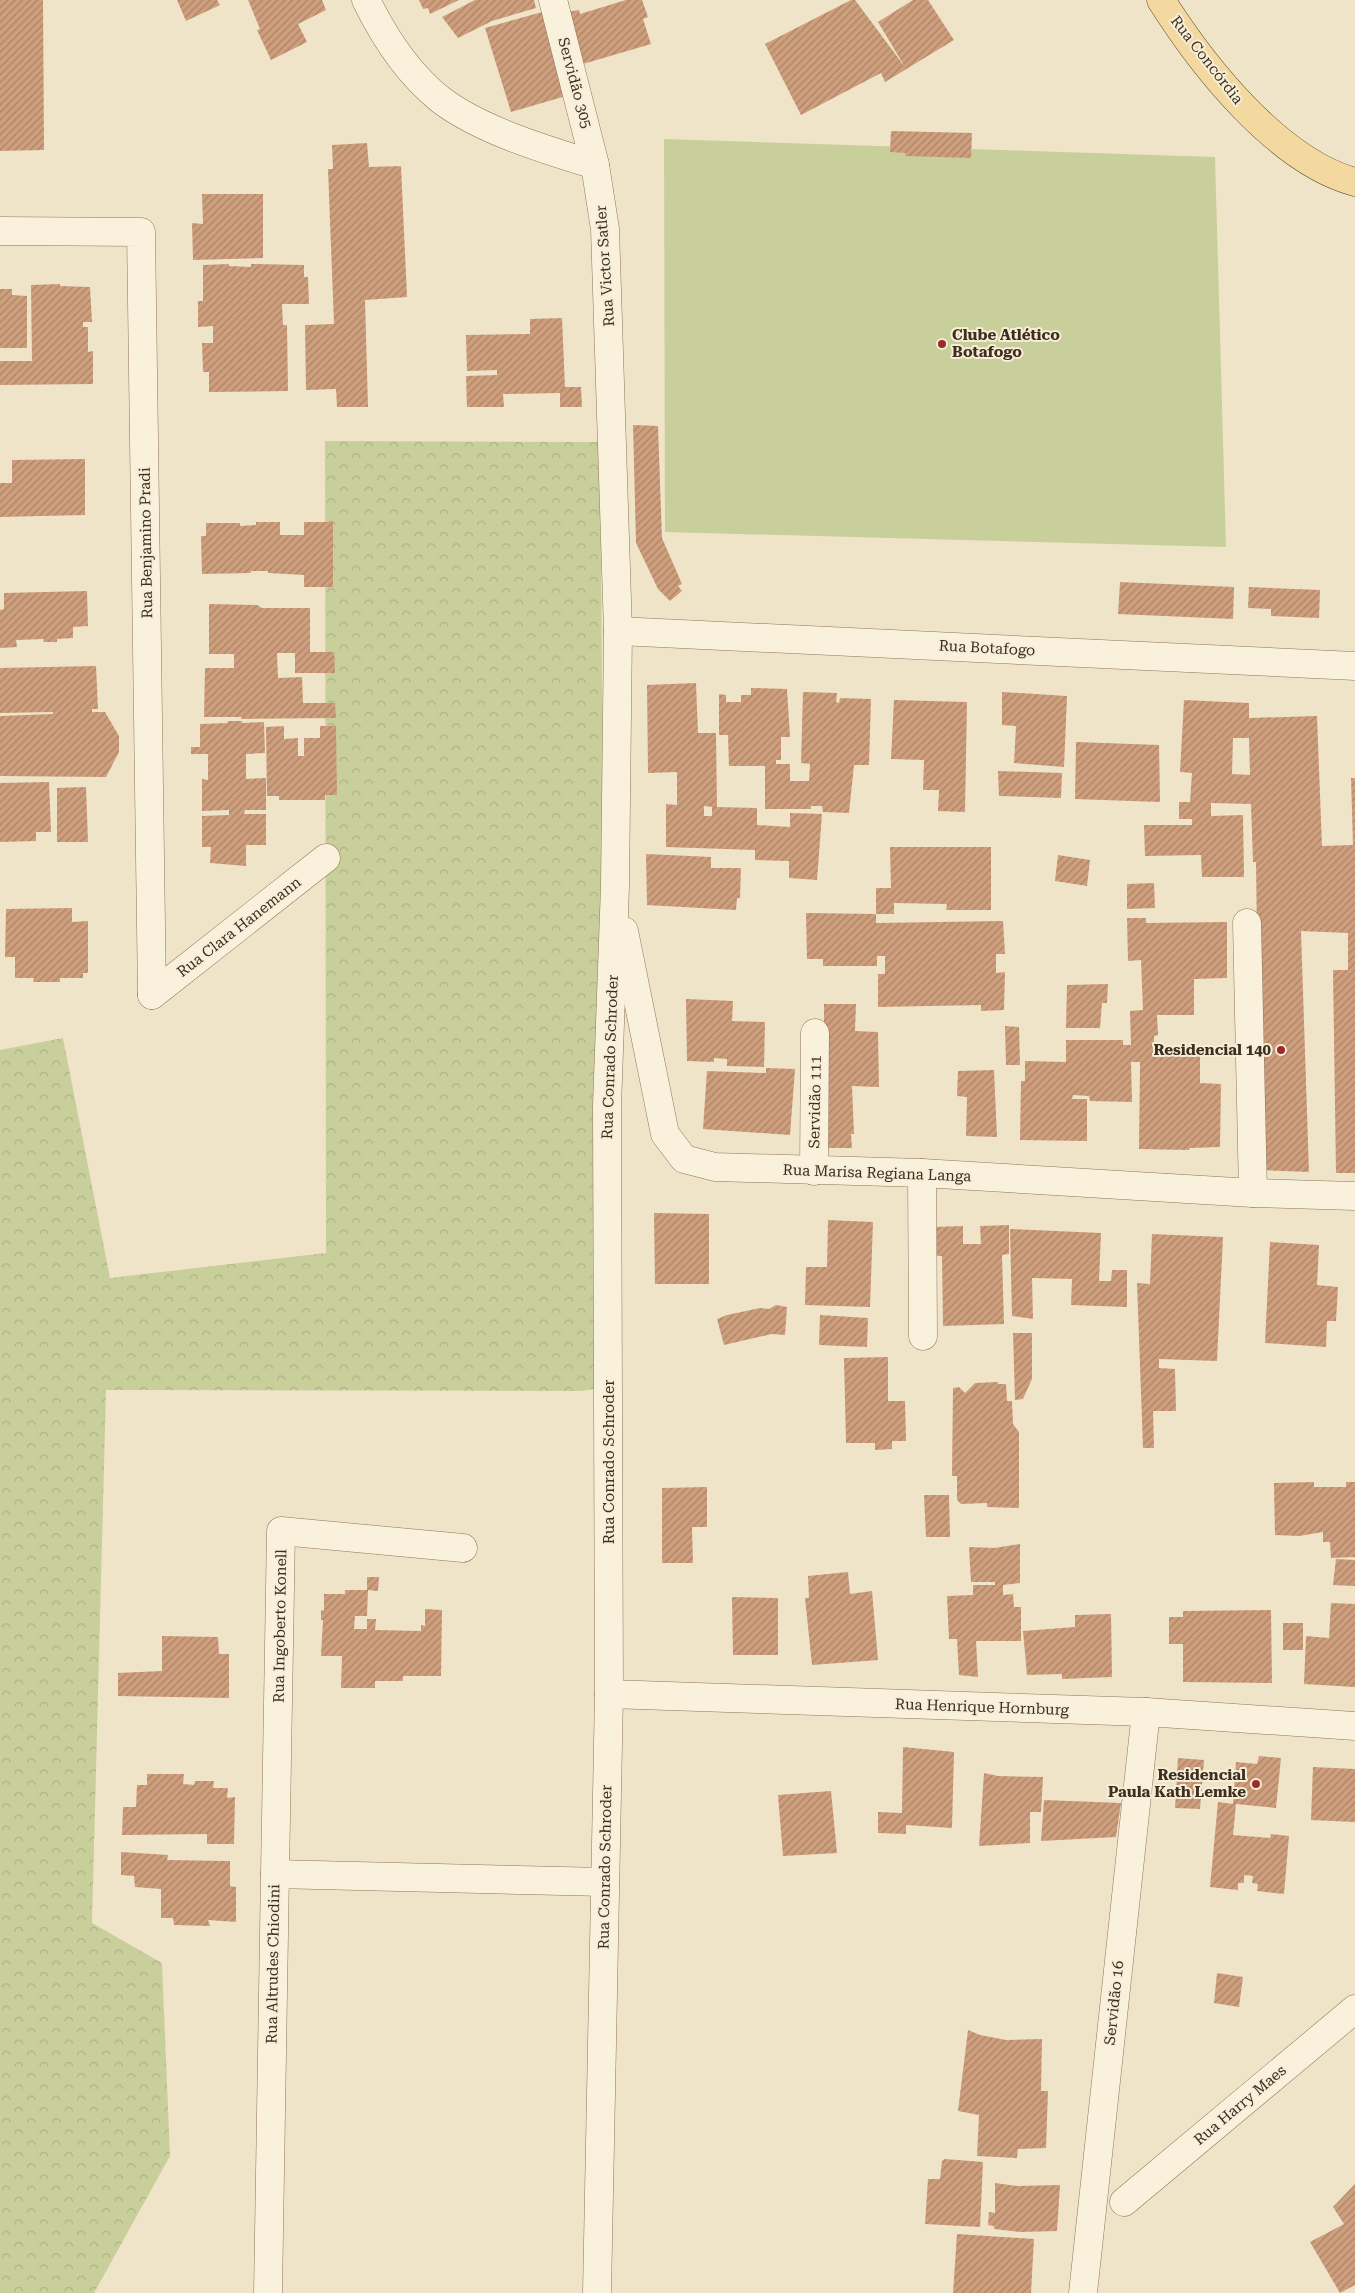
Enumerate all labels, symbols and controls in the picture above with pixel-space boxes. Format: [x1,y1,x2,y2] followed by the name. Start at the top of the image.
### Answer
[1167,12,1247,108] street label: Rua Concórdia
[554,35,596,131] street label: Servidão 305
[592,205,618,327] street label: Rua Victor Satler
[952,326,1060,361] place label: Clube Atlético Botafogo
[936,338,948,350] marker: Clube Atlético Botafogo
[136,467,156,619] street label: Rua Benjamino Pradi
[938,636,1036,660] street label: Rua Botafogo
[173,873,305,981] street label: Rua Clara Hanemann
[598,974,622,1140] street label: Rua Conrado Schroder
[1153,1041,1272,1059] place label: Residencial 140
[1275,1044,1287,1056] marker: Residencial 140
[805,1055,825,1149] street label: Servidão 111
[782,1161,972,1185] street label: Rua Marisa Regiana Langa
[600,1380,618,1544] street label: Rua Conrado Schroder
[270,1549,290,1703] street label: Rua Ingoberto Konell
[895,1695,1070,1719] street label: Rua Henrique Hornburg
[1108,1766,1246,1801] place label: Residencial Paula Kath Lemke
[1250,1778,1262,1790] marker: Residencial Paula Kath Lemke
[595,1785,615,1949] street label: Rua Conrado Schroder
[263,1884,283,2044] street label: Rua Altrudes Chiodini
[1101,1960,1127,2046] street label: Servidão 16
[1190,2061,1290,2149] street label: Rua Harry Maes

